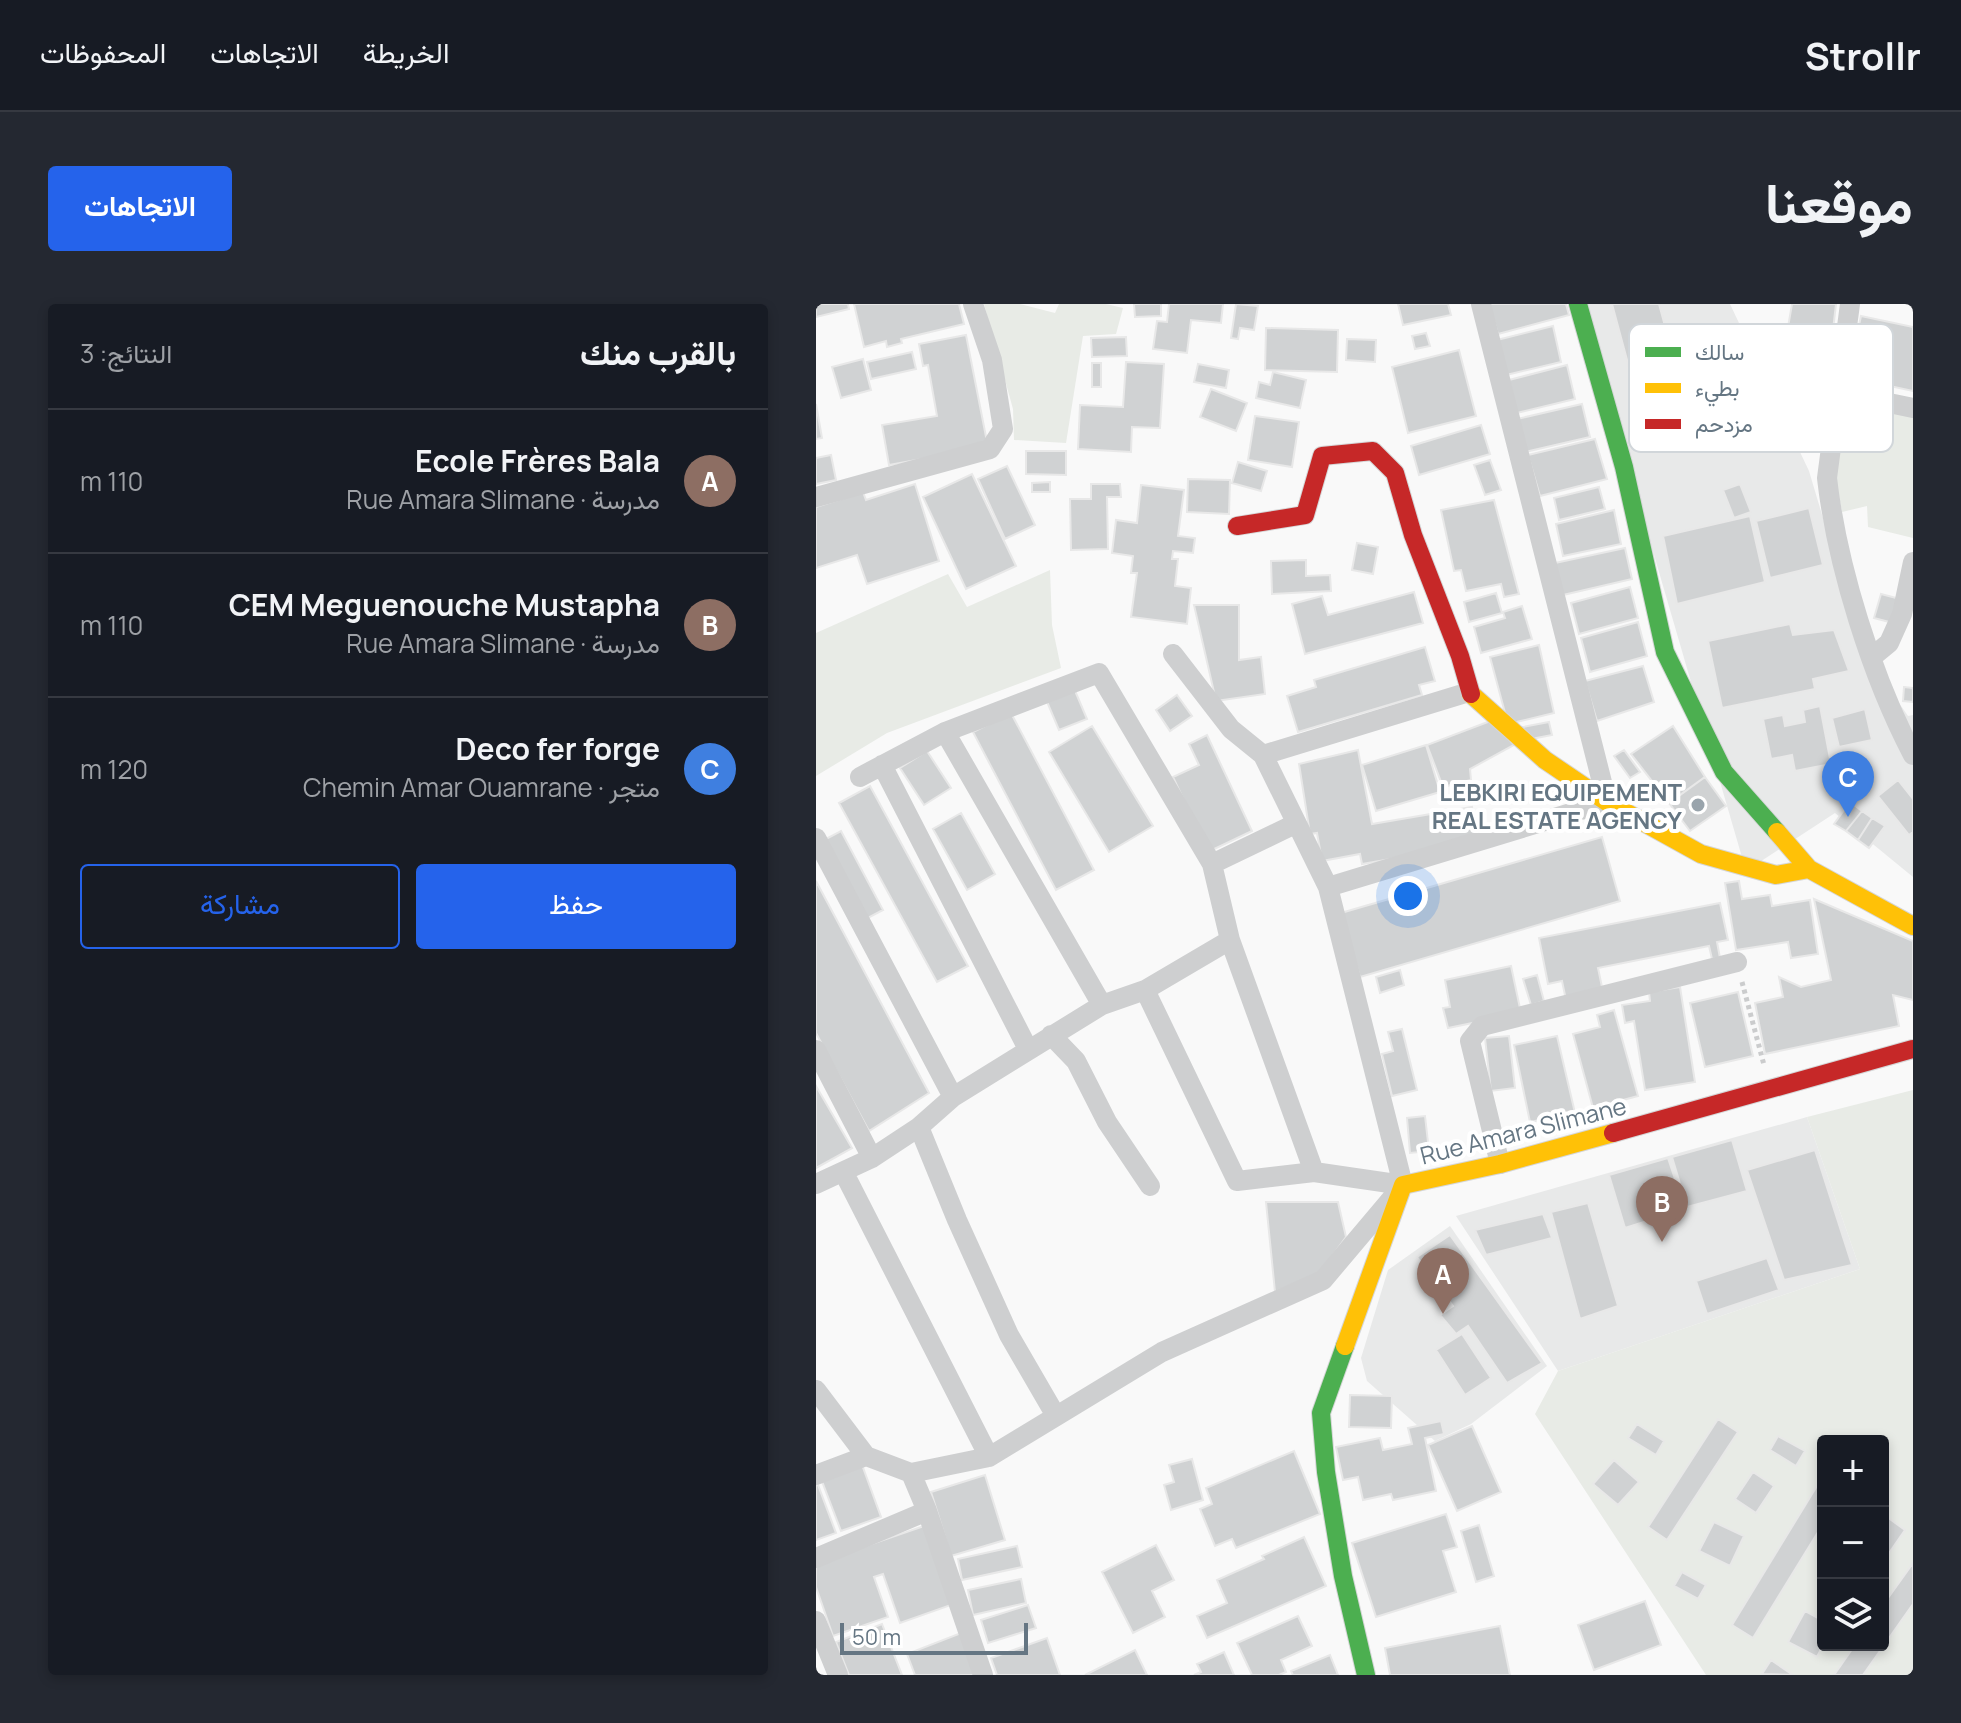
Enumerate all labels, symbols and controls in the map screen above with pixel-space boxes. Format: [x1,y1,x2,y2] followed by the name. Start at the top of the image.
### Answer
[1805,29,1921,81] text: Strollr
[40,33,166,71] text: المحفوظات
[210,33,319,71] text: الاتجاهات
[363,33,449,71] text: الخريطة
[1765,163,1913,240] text: موقعنا
[48,166,232,251] button: الاتجاهات
[1629,324,1893,452] legend
[580,329,736,375] text: بالقرب منك
[80,335,172,371] text: النتائج: 3
[1695,337,1744,367] text: سالك
[1695,373,1740,407] text: بطيء
[1695,409,1753,439] text: مزدحم
[415,440,660,481] text: Ecole Frères Bala
[80,463,143,499] text: 110 m
[701,463,719,499] text: A
[346,481,660,517] text: مدرسة · Rue Amara Slimane
[229,584,660,625] text: CEM Meguenouche Mustapha
[80,607,143,643] text: 110 m
[702,607,718,643] text: B
[346,625,660,661] text: مدرسة · Rue Amara Slimane
[456,728,660,769] text: Deco fer forge
[80,751,148,787] text: 120 m
[700,751,720,787] text: C
[1822,751,1874,817] pin: C
[303,769,660,805] text: متجر · Chemin Amar Ouamrane
[1432,775,1682,836] place label: LEBKIRI EQUIPEMENT REAL ESTATE AGENCY
[1689,796,1707,814] marker: LEBKIRI EQUIPEMENT REAL ESTATE AGENCY
[80,864,400,949] button: مشاركة
[416,864,736,949] button: حفظ
[1388,876,1428,916] your location
[1416,1088,1630,1172] street label: Rue Amara Slimane
[1636,1176,1688,1242] pin: B
[1417,1248,1469,1314] pin: A
[1817,1435,1889,1651] map controls
[1817,1435,1889,1507] button: +
[1817,1507,1889,1579] button: −
[1817,1579,1889,1651] button: layers
[840,1619,1028,1655] scale bar
[852,1622,901,1652] text: 50 m

